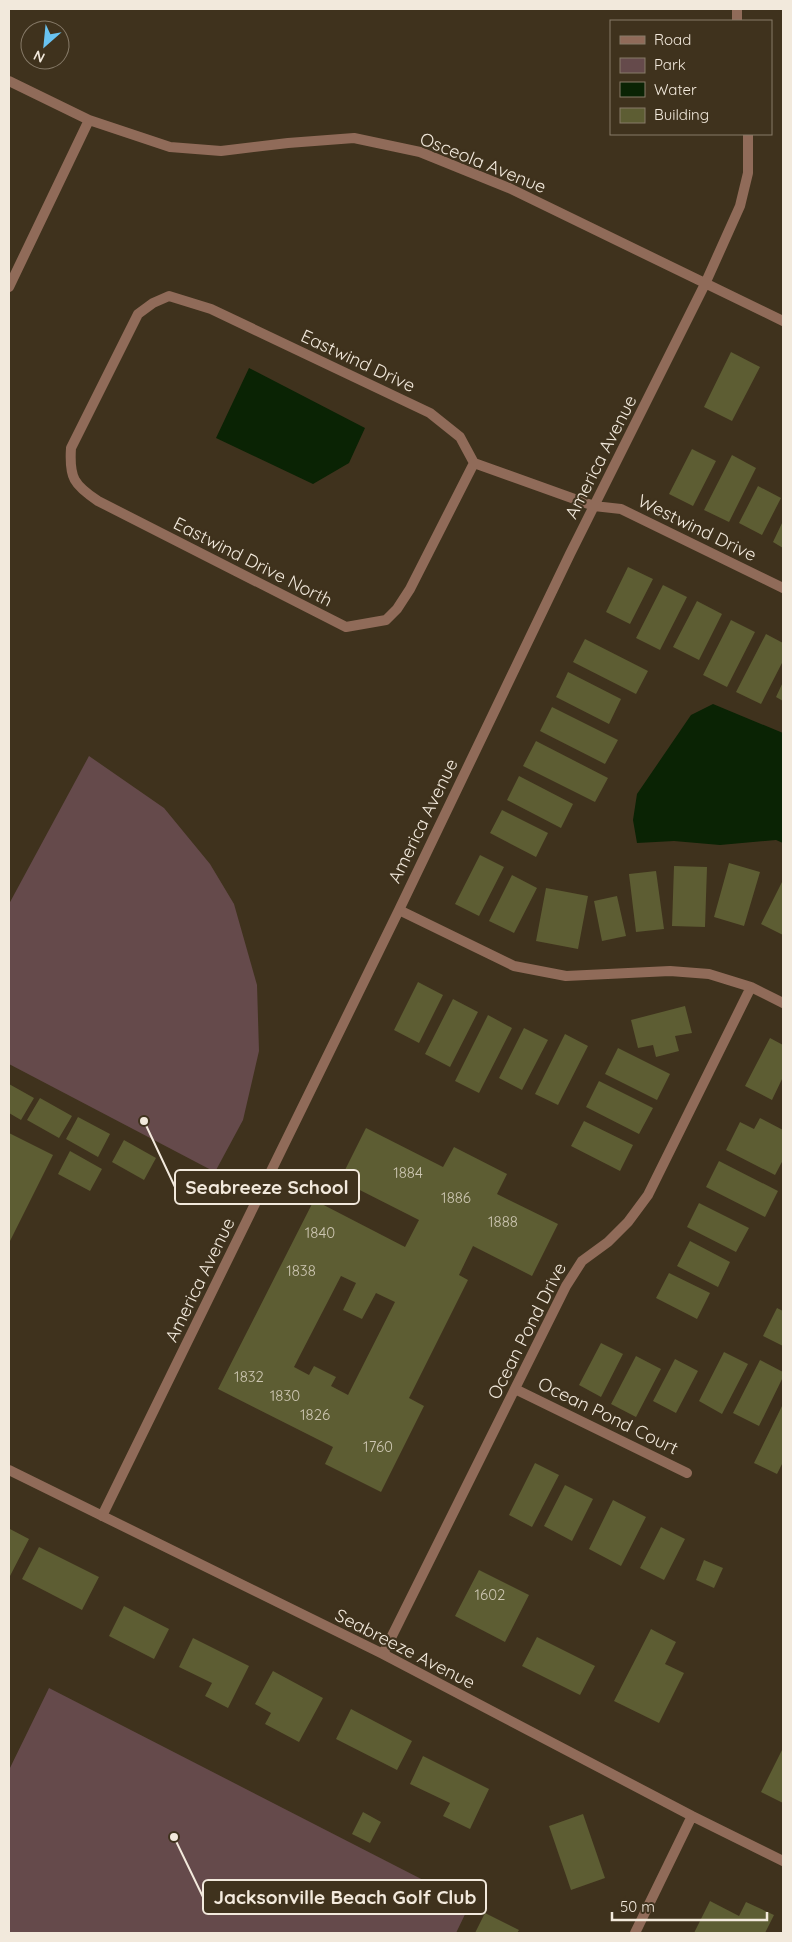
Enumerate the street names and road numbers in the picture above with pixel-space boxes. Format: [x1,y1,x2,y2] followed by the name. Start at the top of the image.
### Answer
[417,127,550,198] street label: Osceola Avenue
[297,324,419,397] street label: Eastwind Drive
[559,391,642,522] street label: America Avenue
[634,489,760,566] street label: Westwind Drive
[170,511,337,612] street label: Eastwind Drive North
[382,755,463,887] street label: America Avenue
[159,1214,240,1346] street label: America Avenue
[482,1258,571,1403] street label: Ocean Pond Drive
[534,1372,682,1459] street label: Ocean Pond Court
[331,1603,479,1694] street label: Seabreeze Avenue

